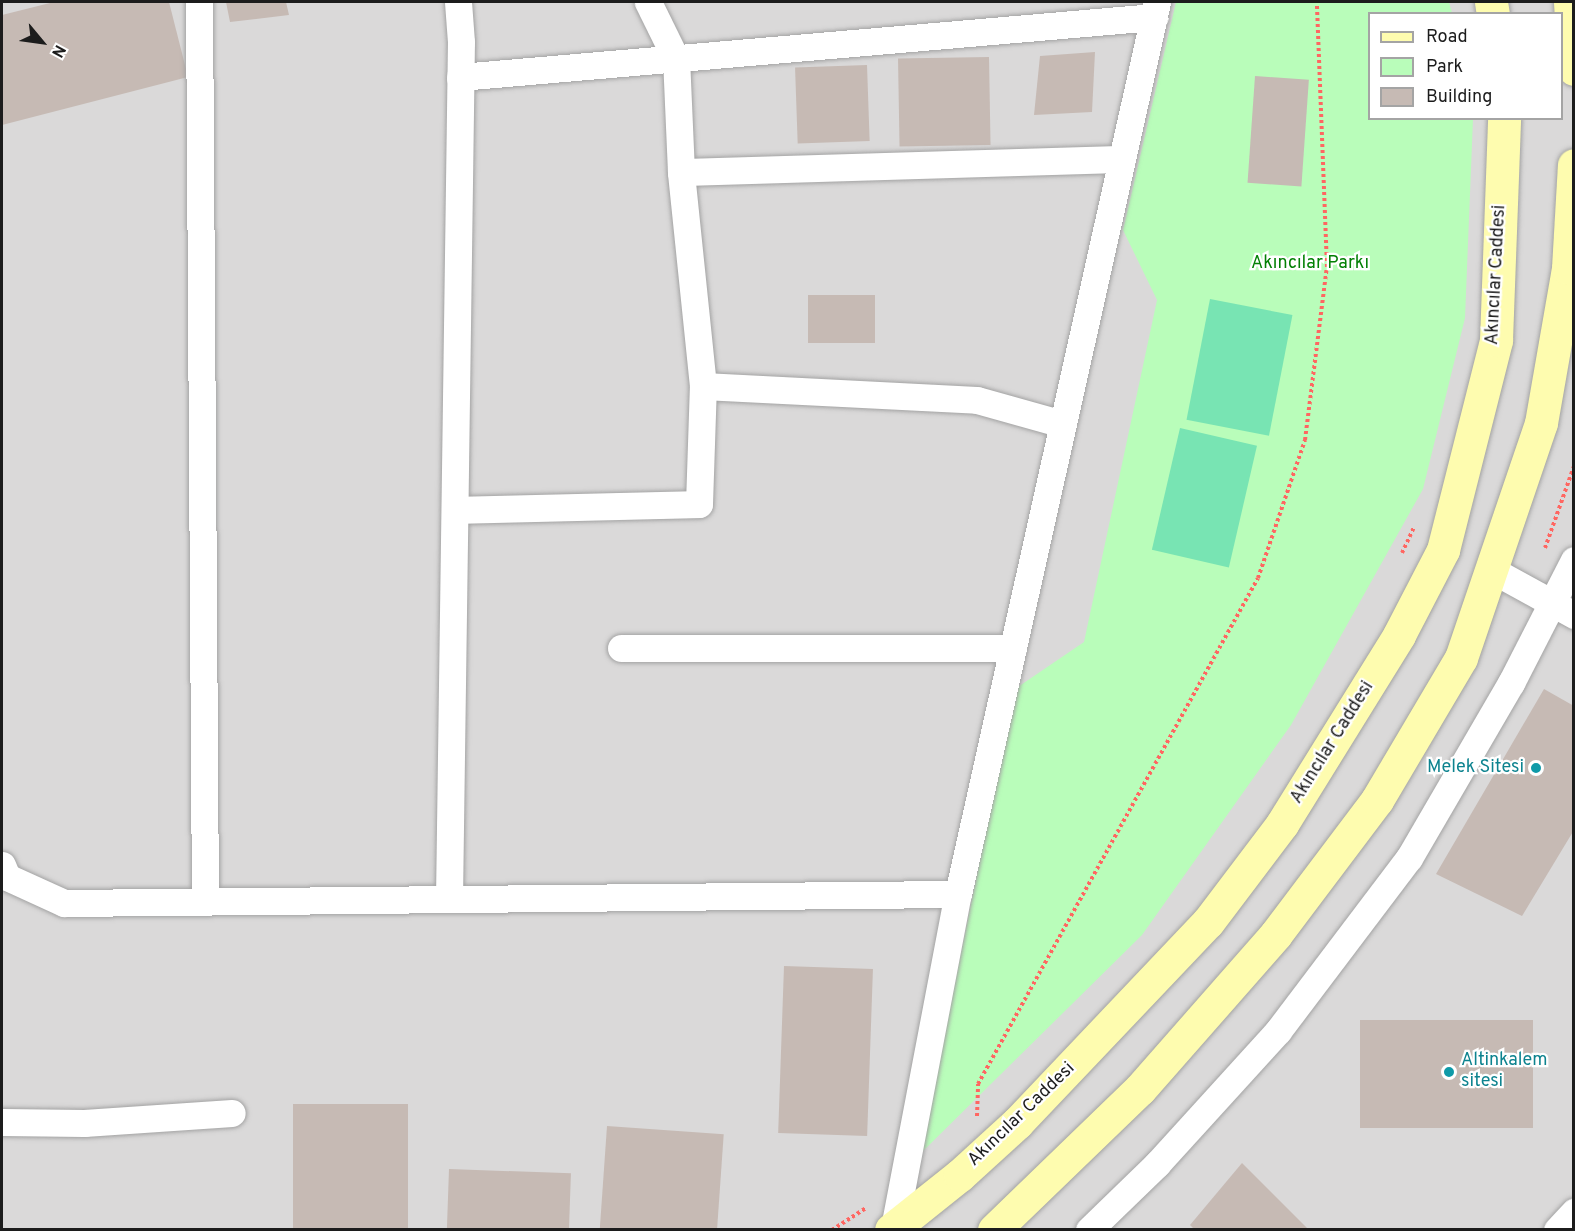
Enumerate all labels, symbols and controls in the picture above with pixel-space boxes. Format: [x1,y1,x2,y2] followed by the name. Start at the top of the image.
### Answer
[12,12,72,72] north arrow
[1368,12,1563,120] legend
[1426,26,1468,49] text: Road
[46,41,69,61] text: N
[1426,56,1463,79] text: Park
[1426,86,1492,109] text: Building
[1483,204,1511,346] street label: Akıncılar Caddesi
[1251,253,1369,275] park label: Akıncılar Parkı
[1287,678,1379,808] street label: Akıncılar Caddesi
[1427,757,1524,779] place label: Melek Sitesi
[1529,761,1543,775] marker: Melek Sitesi
[1461,1051,1547,1094] place label: Altinkalem sitesi
[964,1058,1080,1172] street label: Akıncılar Caddesi
[1442,1065,1456,1079] marker: Altinkalem sitesi

